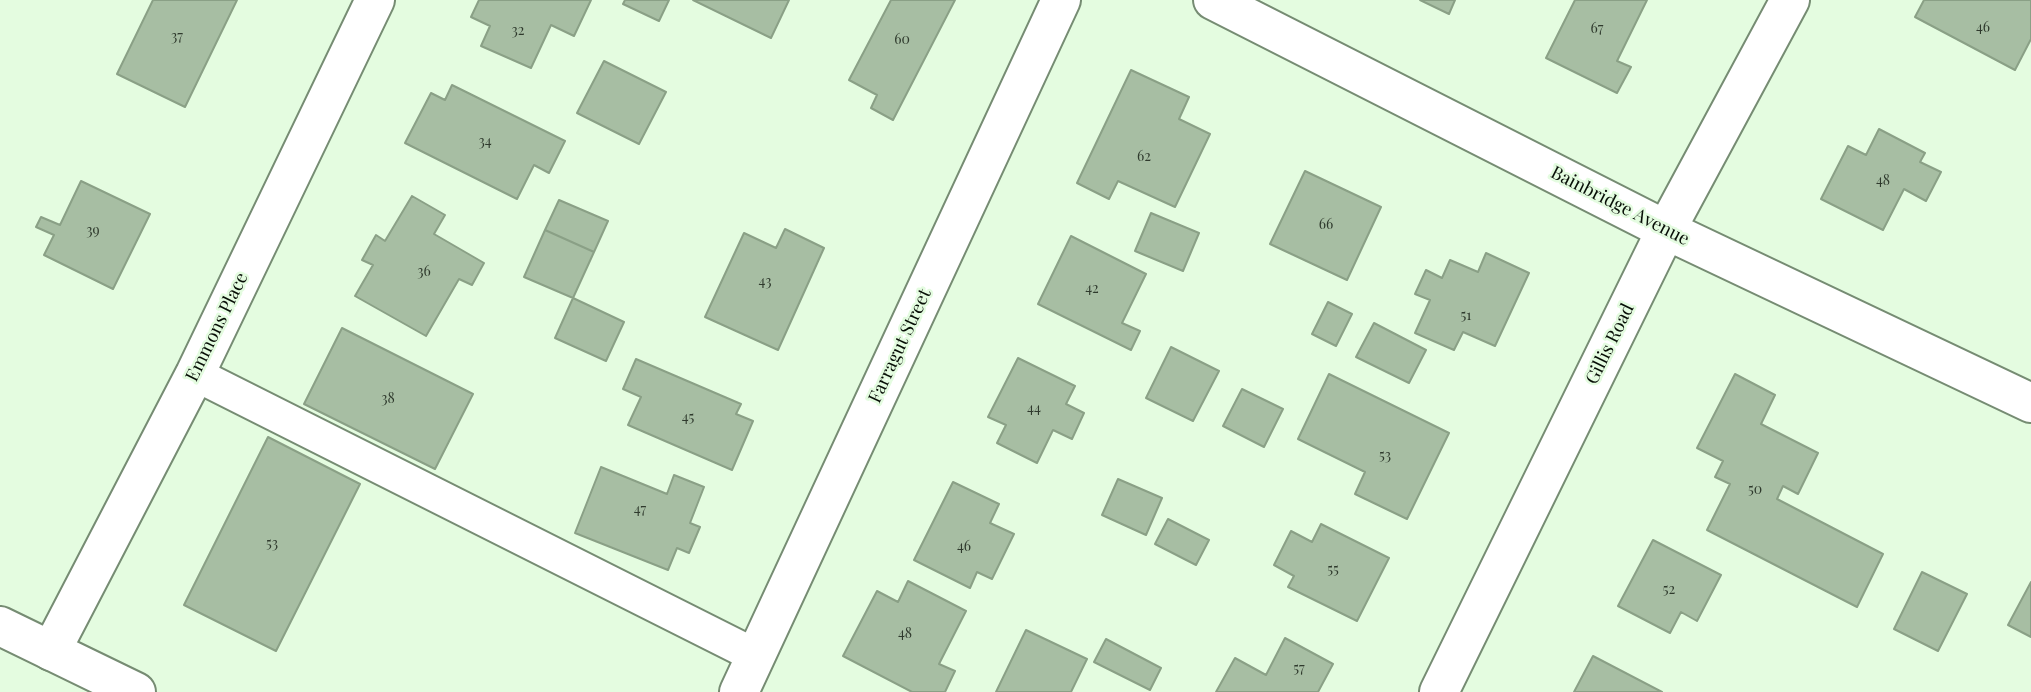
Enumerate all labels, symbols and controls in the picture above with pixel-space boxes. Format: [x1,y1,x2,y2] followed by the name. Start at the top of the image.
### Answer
[1976,20,1990,36] house number: 46
[1591,21,1603,37] house number: 67
[511,23,525,39] house number: 32
[171,29,183,45] house number: 37
[894,32,910,48] house number: 60
[478,134,492,150] house number: 34
[1137,149,1151,165] house number: 62
[1547,162,1693,250] street label: Bainbridge Avenue
[1876,173,1890,189] house number: 48
[1319,217,1333,233] house number: 66
[86,223,100,239] house number: 39
[417,264,431,280] house number: 36
[181,269,253,385] street label: Emmons Place
[759,274,771,290] house number: 43
[1085,281,1099,297] house number: 42
[864,286,936,406] street label: Farragut Street
[1581,300,1639,388] street label: Gillis Road
[1461,308,1471,324] house number: 51
[381,391,395,407] house number: 38
[1027,401,1041,417] house number: 44
[682,410,694,426] house number: 45
[1379,448,1391,464] house number: 53
[1748,482,1762,498] house number: 50
[634,502,646,518] house number: 47
[266,536,278,552] house number: 53
[957,539,971,555] house number: 46
[1327,562,1339,578] house number: 55
[1663,582,1675,598] house number: 52
[898,626,912,642] house number: 48
[1293,661,1305,677] house number: 57

